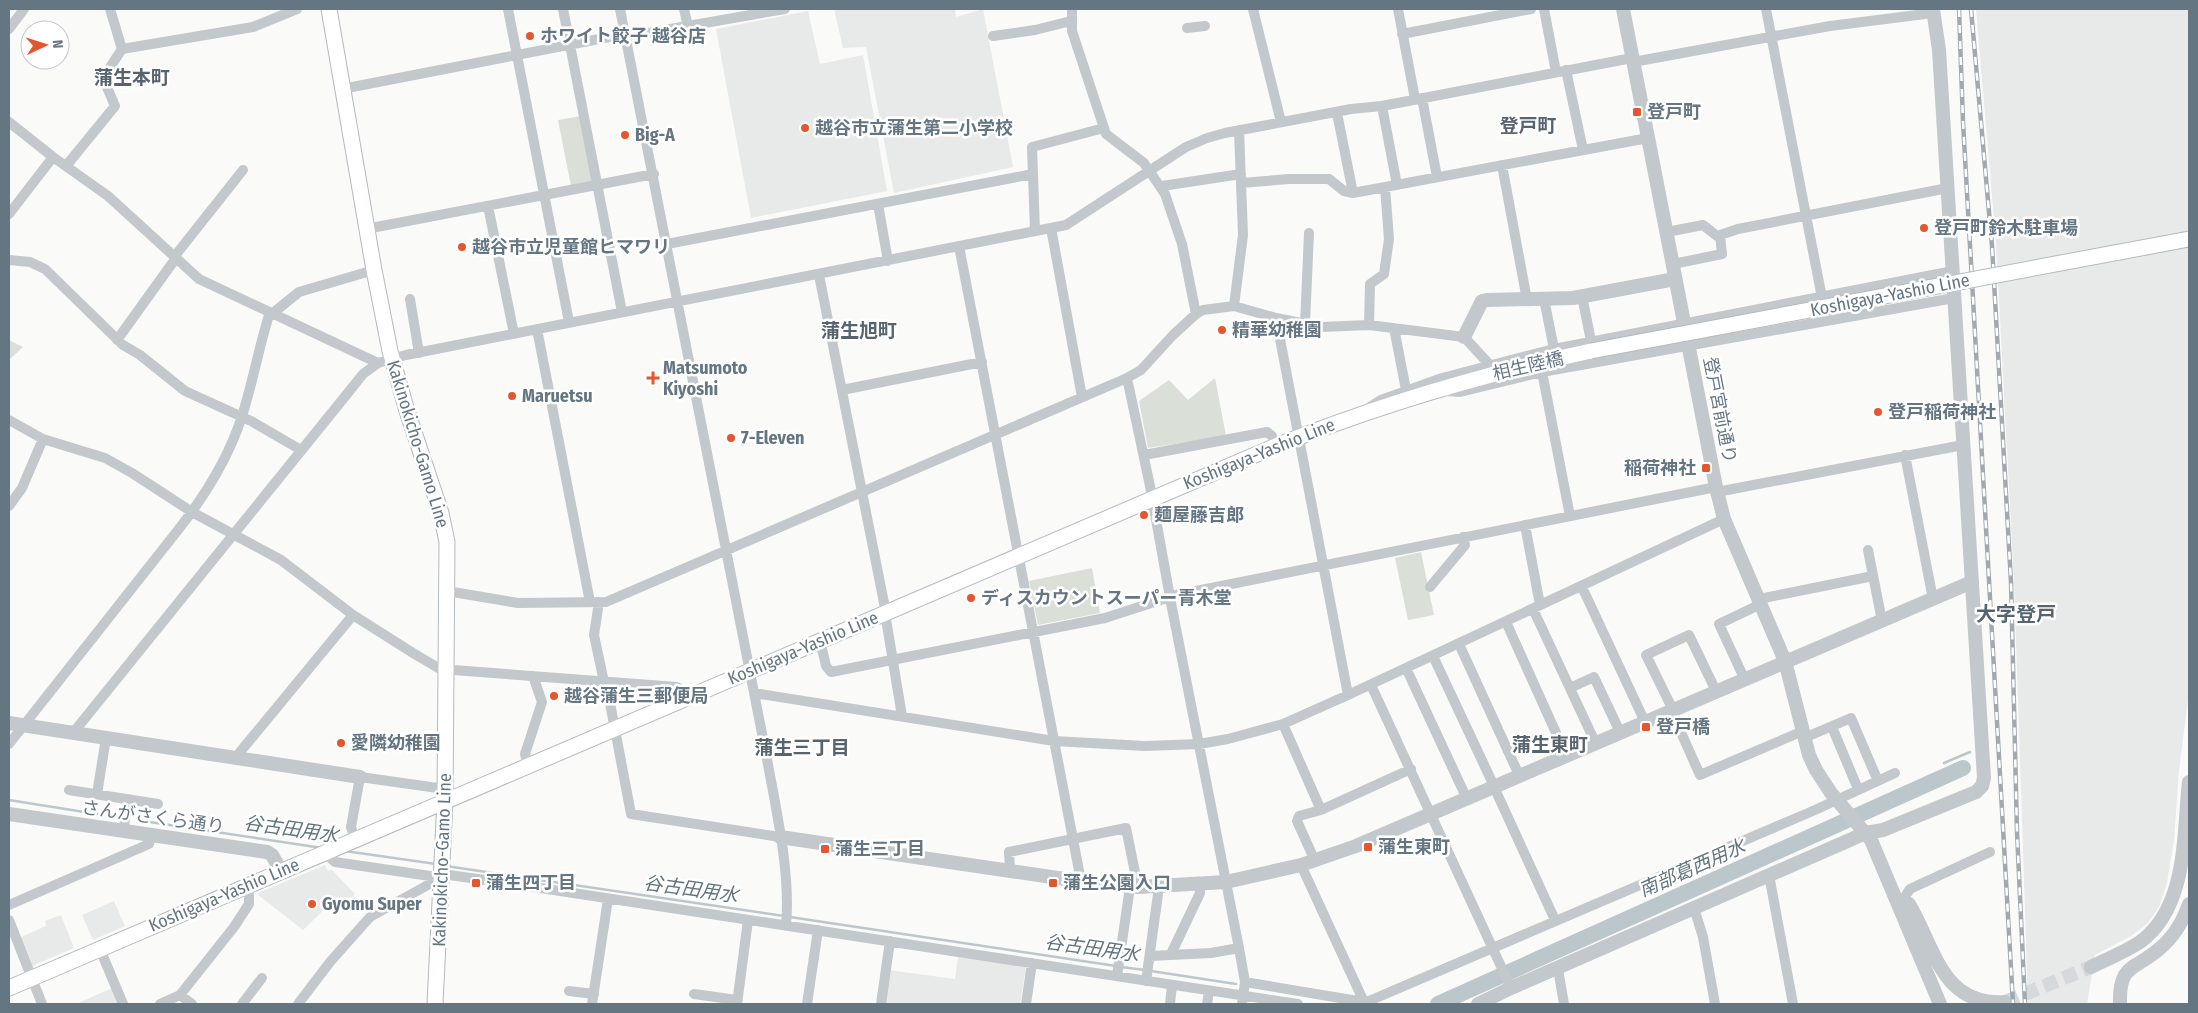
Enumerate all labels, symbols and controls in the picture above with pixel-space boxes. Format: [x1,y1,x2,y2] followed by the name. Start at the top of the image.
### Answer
[20,20,70,70] north arrow
[540,25,706,47] place label: ホワイト餃子 越谷店
[524,30,536,42] marker: ホワイト餃子 越谷店
[49,39,66,49] text: N
[94,66,170,89] district label: 蒲生本町
[1647,101,1701,123] place label: 登戸町
[1631,106,1643,118] marker: 登戸町
[1499,114,1557,137] district label: 登戸町
[815,117,1013,139] place label: 越谷市立蒲生第二小学校
[799,122,811,134] marker: 越谷市立蒲生第二小学校
[635,124,675,146] place label: Big-A
[619,129,631,141] marker: Big-A
[1934,217,2078,239] place label: 登戸町鈴木駐車場
[1918,222,1930,234] marker: 登戸町鈴木駐車場
[472,236,670,258] place label: 越谷市立児童館ヒマワリ
[456,241,468,253] marker: 越谷市立児童館ヒマワリ
[1809,269,1972,321] street label: Koshigaya-Yashio Line
[821,319,897,342] district label: 蒲生旭町
[1232,319,1322,341] place label: 精華幼稚園
[1216,324,1228,336] marker: 精華幼稚園
[1490,347,1566,385] street label: 相生陸橋
[1699,355,1741,465] street label: 登戸宮前通り
[663,357,748,400] place label: Matsumoto Kiyoshi
[382,358,454,530] street label: Kakinokicho-Gamo Line
[647,372,659,384] marker: Matsumoto Kiyoshi
[522,385,593,407] place label: Maruetsu
[506,390,518,402] marker: Maruetsu
[1888,401,1996,423] place label: 登戸稲荷神社
[1872,406,1884,418] marker: 登戸稲荷神社
[1180,413,1338,494] street label: Koshigaya-Yashio Line
[741,427,804,449] place label: 7-Eleven
[725,432,737,444] marker: 7-Eleven
[1624,457,1696,479] place label: 稲荷神社
[1700,462,1712,474] marker: 稲荷神社
[1154,504,1244,526] place label: 麺屋藤吉郎
[1138,509,1150,521] marker: 麺屋藤吉郎
[981,587,1232,609] place label: ディスカウントスーパー青木堂
[965,592,977,604] marker: ディスカウントスーパー青木堂
[1976,602,2056,626] district label: 大字登戸
[724,606,882,690] street label: Koshigaya-Yashio Line
[564,685,708,707] place label: 越谷蒲生三郵便局
[548,690,560,702] marker: 越谷蒲生三郵便局
[1656,716,1710,738] place label: 登戸橋
[1640,721,1652,733] marker: 登戸橋
[351,732,441,754] place label: 愛隣幼稚園
[1512,733,1588,756] district label: 蒲生東町
[754,736,850,759] district label: 蒲生三丁目
[335,737,347,749] marker: 愛隣幼稚園
[428,773,456,947] street label: Kakinokicho-Gamo Line
[80,796,226,838] street label: さんがさくら通り
[242,811,342,847] water label: 谷古田用水
[1635,833,1751,902] water label: 南部葛西用水
[1378,836,1450,858] place label: 蒲生東町
[835,838,925,860] place label: 蒲生三丁目
[1362,841,1374,853] marker: 蒲生東町
[819,843,831,855] marker: 蒲生三丁目
[145,853,303,937] street label: Koshigaya-Yashio Line
[642,871,742,907] water label: 谷古田用水
[486,872,576,894] place label: 蒲生四丁目
[1063,872,1171,894] place label: 蒲生公園入口
[470,877,482,889] marker: 蒲生四丁目
[1047,877,1059,889] marker: 蒲生公園入口
[322,893,422,915] place label: Gyomu Super
[306,898,318,910] marker: Gyomu Super
[1043,930,1143,966] water label: 谷古田用水

